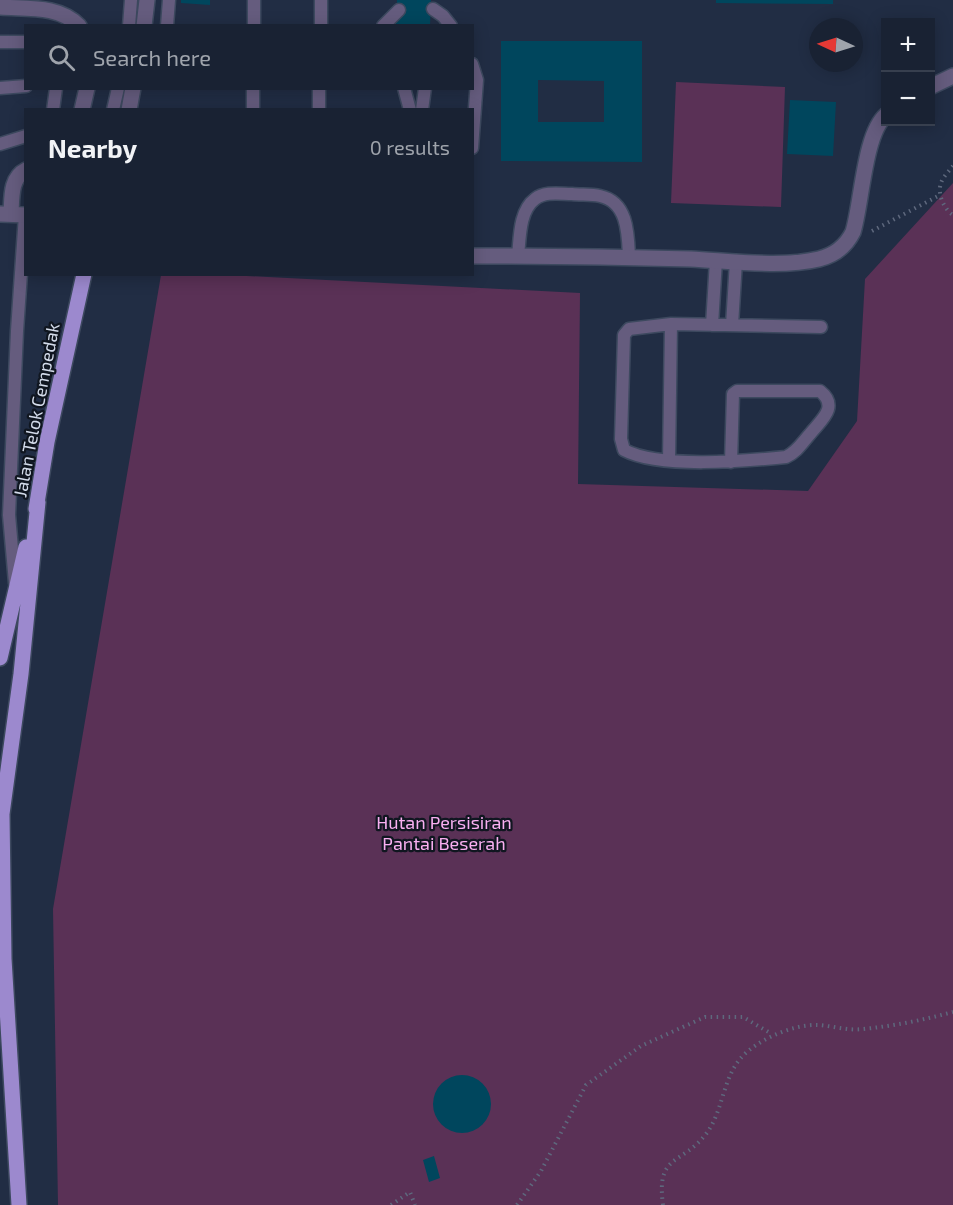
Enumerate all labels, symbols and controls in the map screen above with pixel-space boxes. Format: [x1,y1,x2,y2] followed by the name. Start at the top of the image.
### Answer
[809,18,863,72] north arrow
[881,18,935,126] map controls
[881,18,935,72] button: +
[24,24,474,90] search box
[45,41,78,74] icon: search
[93,44,211,70] text: Search here
[881,72,935,126] button: −
[48,132,137,163] text: Nearby
[370,135,450,159] text: 0 results
[8,321,64,499] street label: Jalan Telok Cempedak
[376,811,512,854] park label: Hutan Persisiran Pantai Beserah

